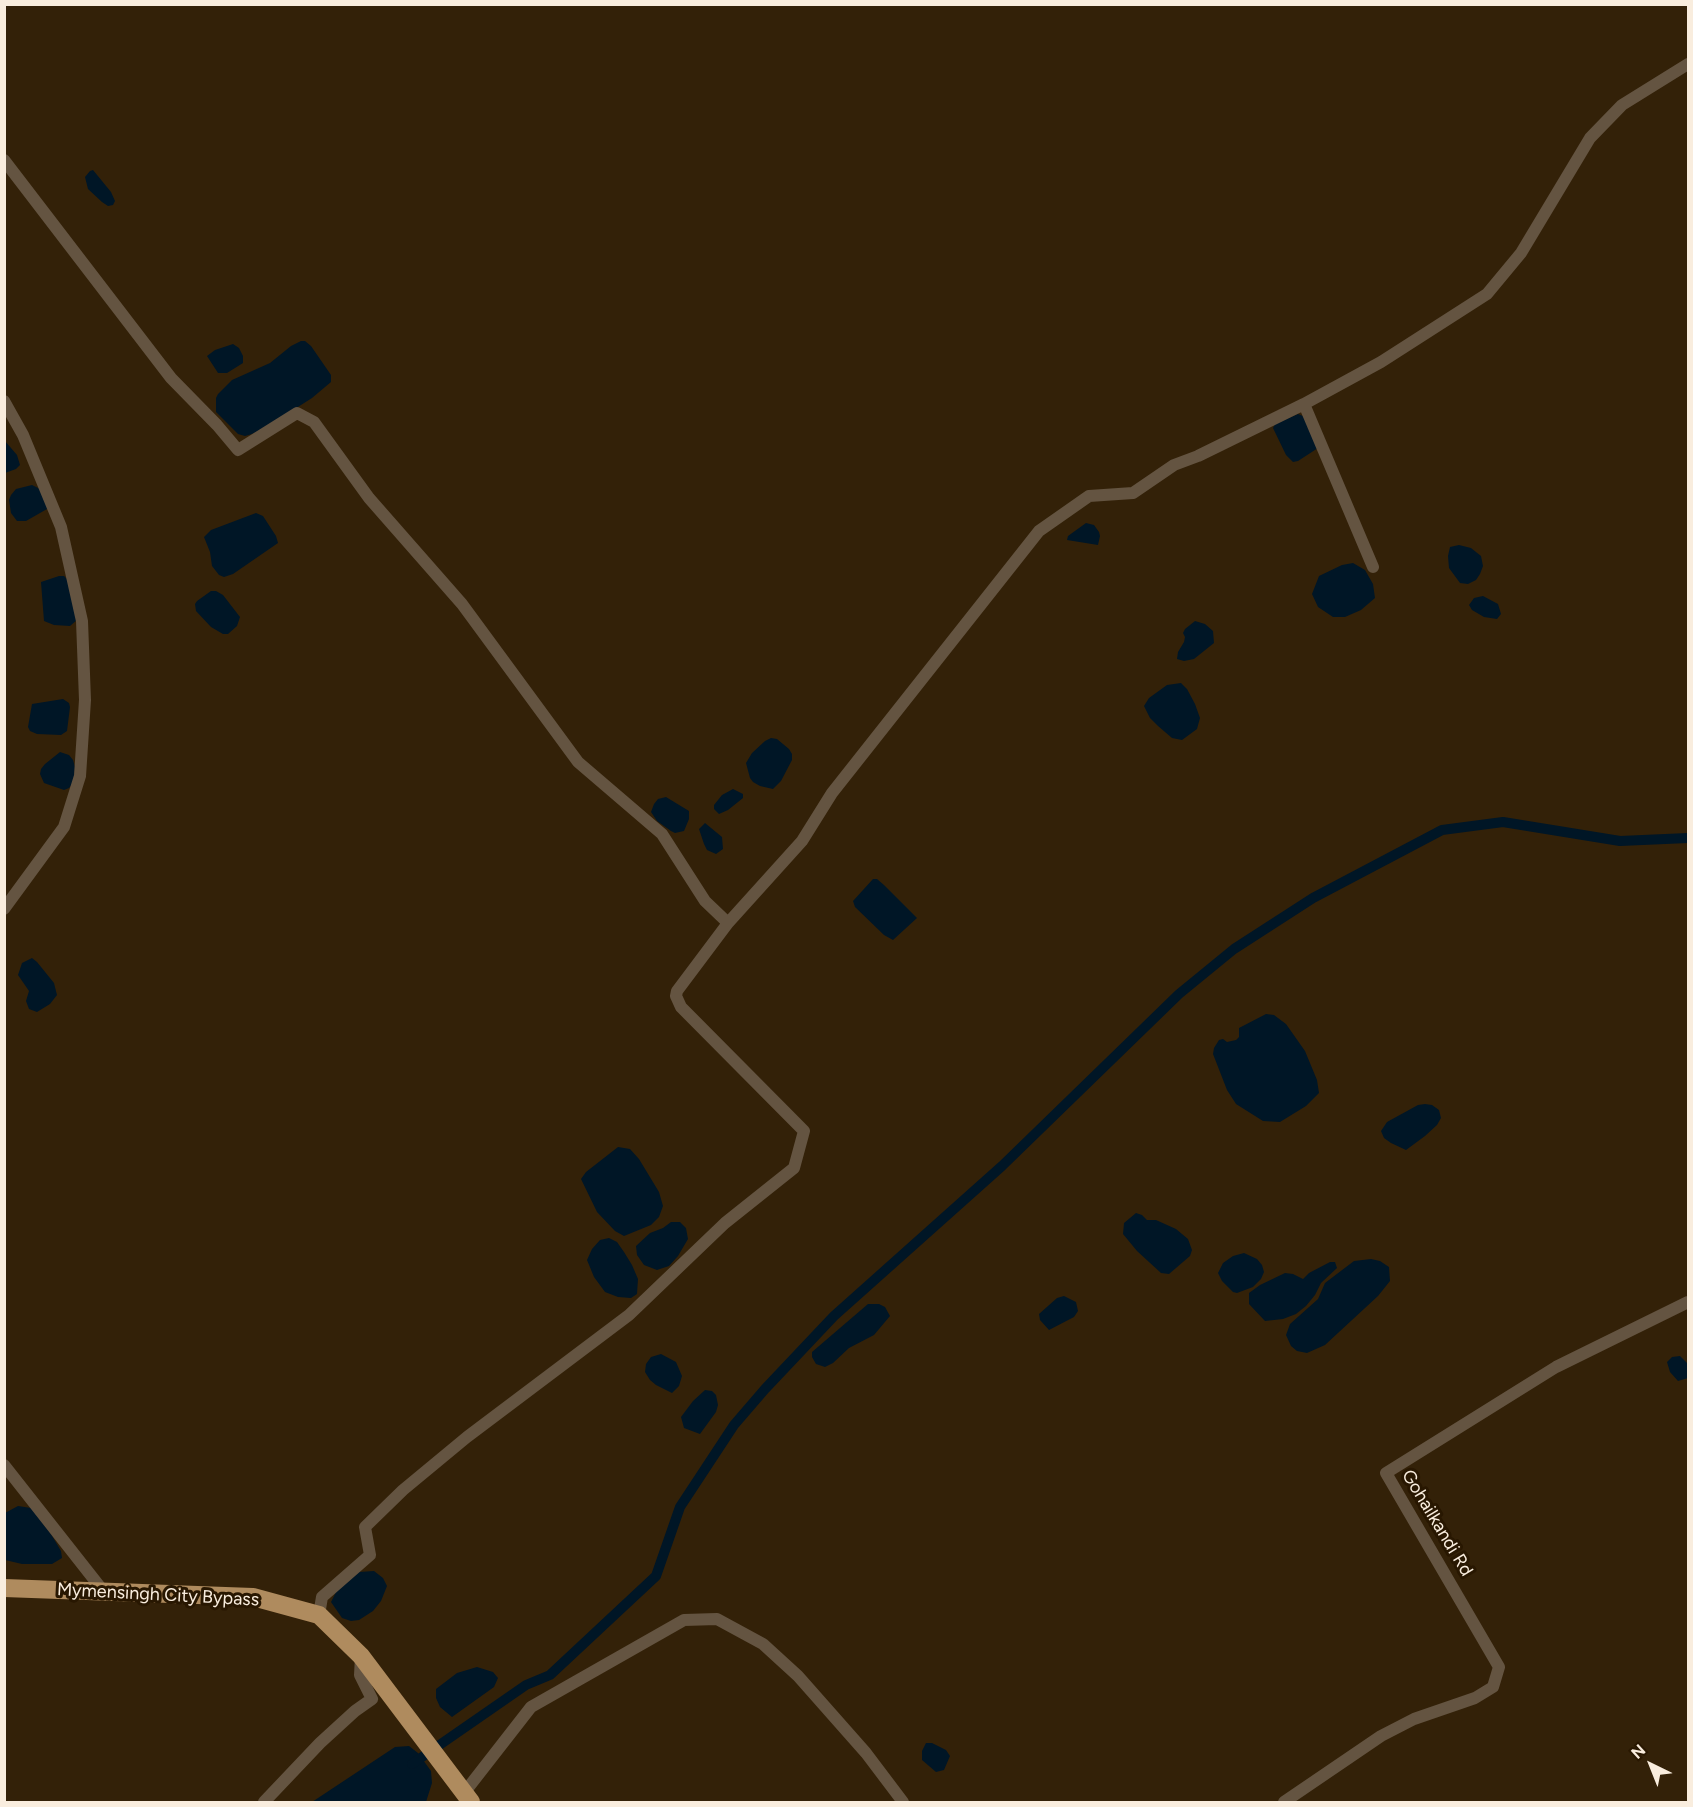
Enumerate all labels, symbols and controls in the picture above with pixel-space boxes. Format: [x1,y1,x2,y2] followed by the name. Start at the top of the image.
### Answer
[1397,1466,1477,1580] street label: Gohailkandi Rd
[56,1579,260,1611] street label: Mymensingh City Bypass
[1621,1735,1681,1795] north arrow
[1627,1740,1649,1763] text: N

